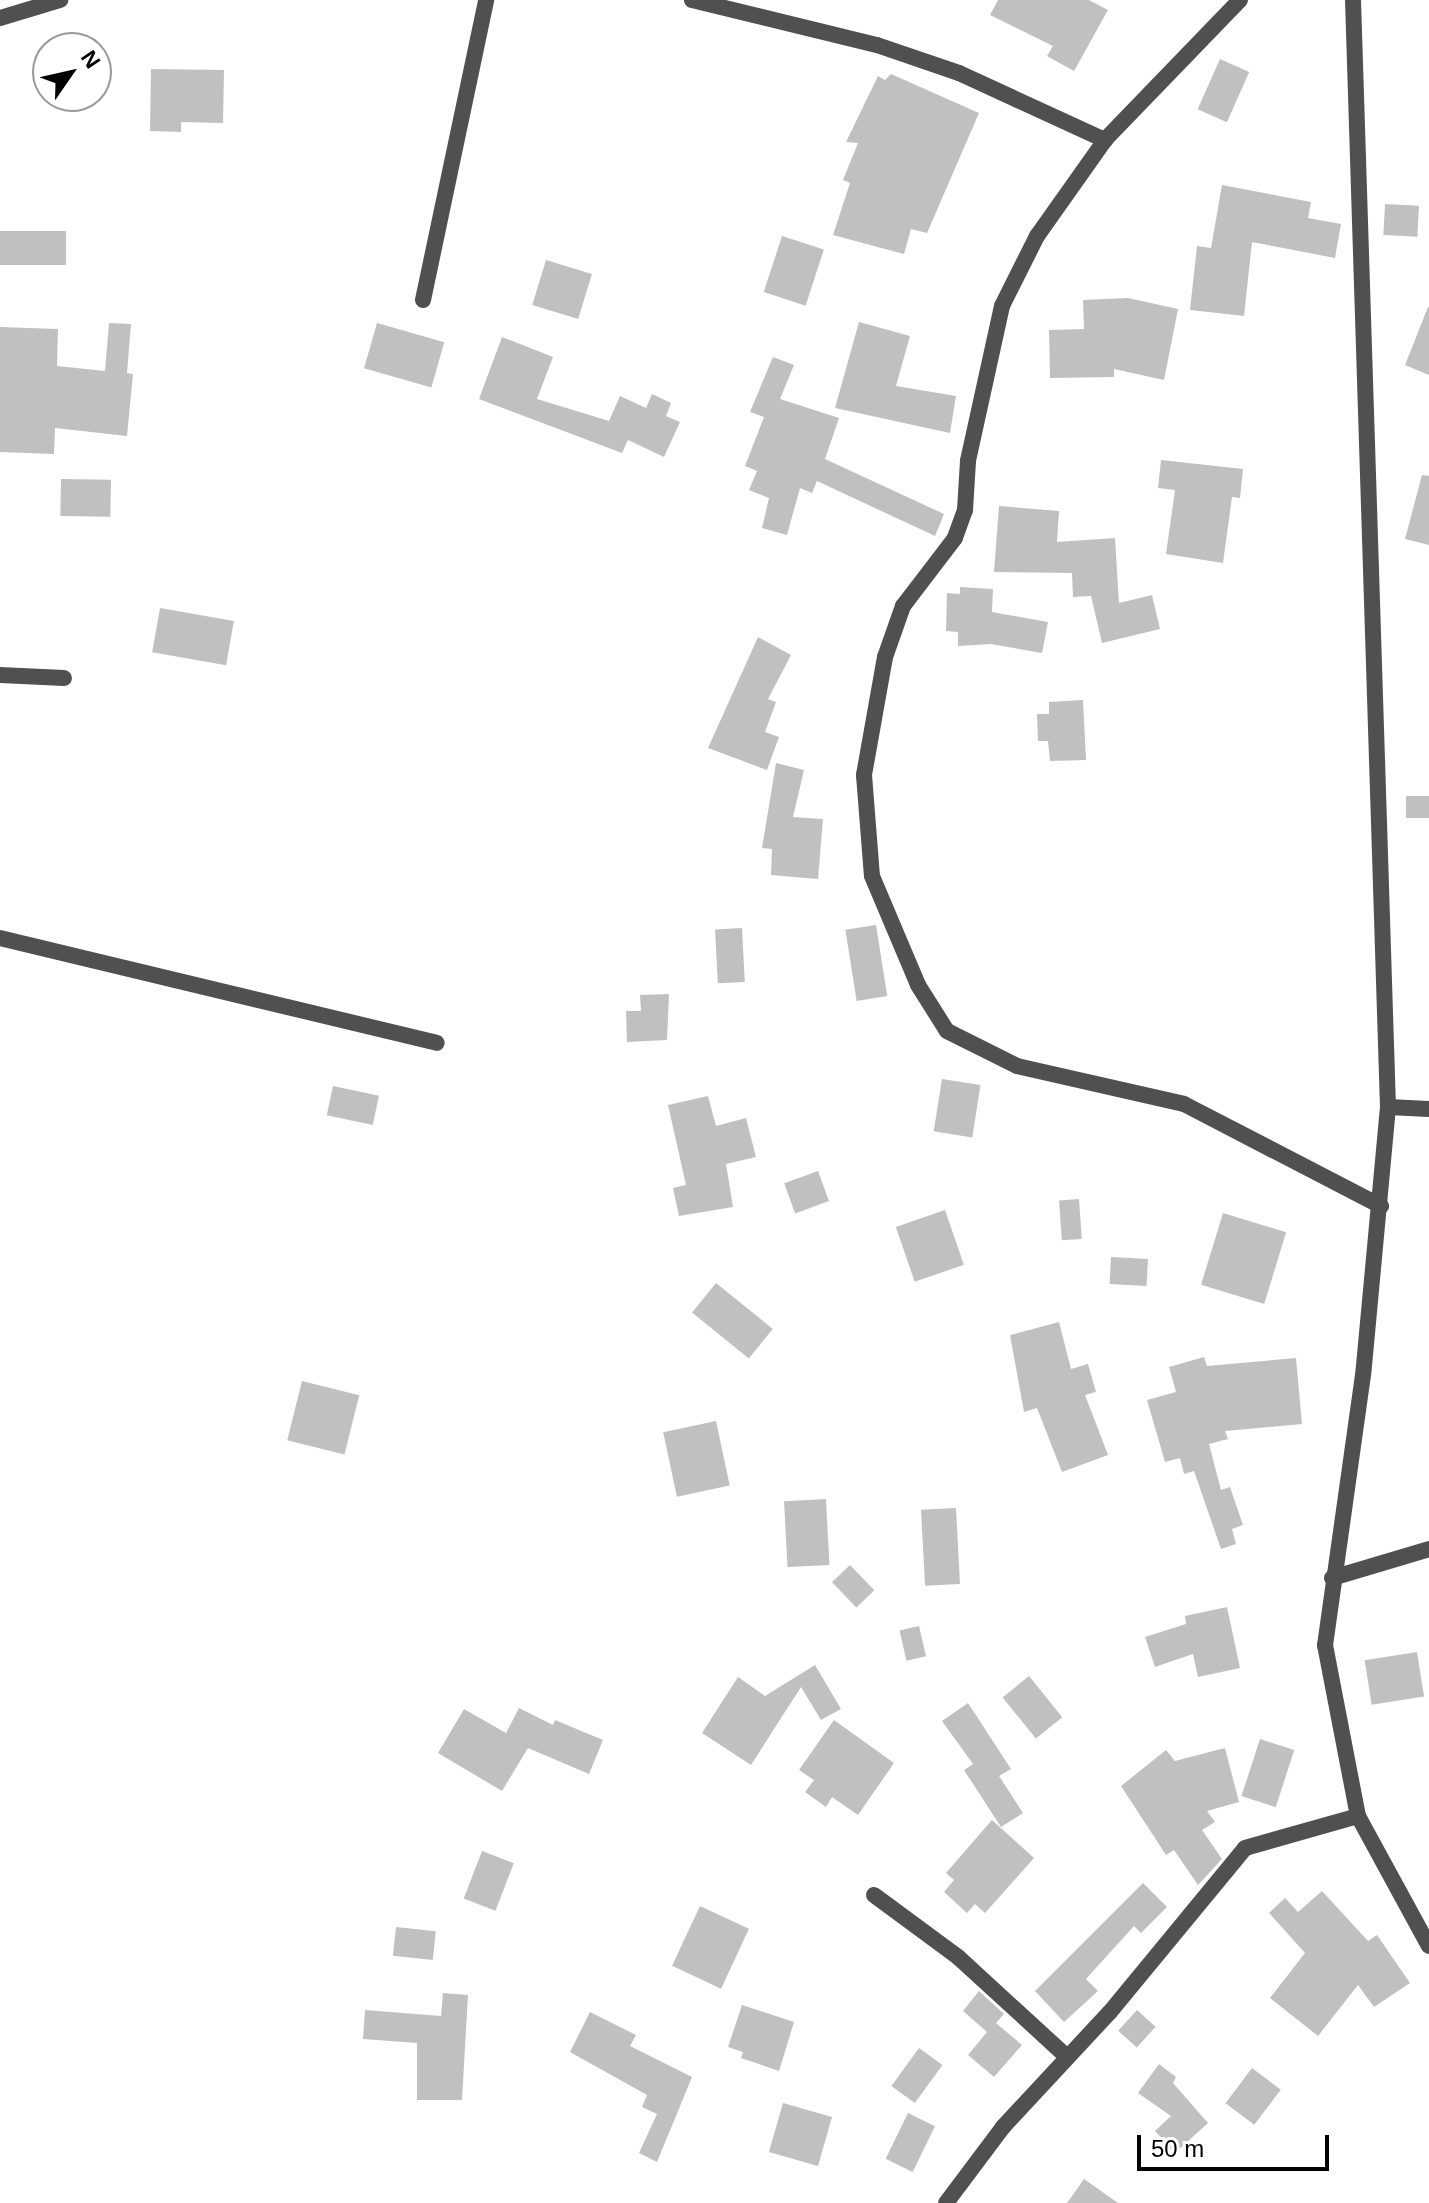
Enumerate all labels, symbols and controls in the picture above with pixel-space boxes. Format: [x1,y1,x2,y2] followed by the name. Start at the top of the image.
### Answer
[32,32,112,112] north arrow
[76,46,105,73] text: N
[1141,2119,1333,2169] scale bar
[1151,2135,1204,2162] text: 50 m

